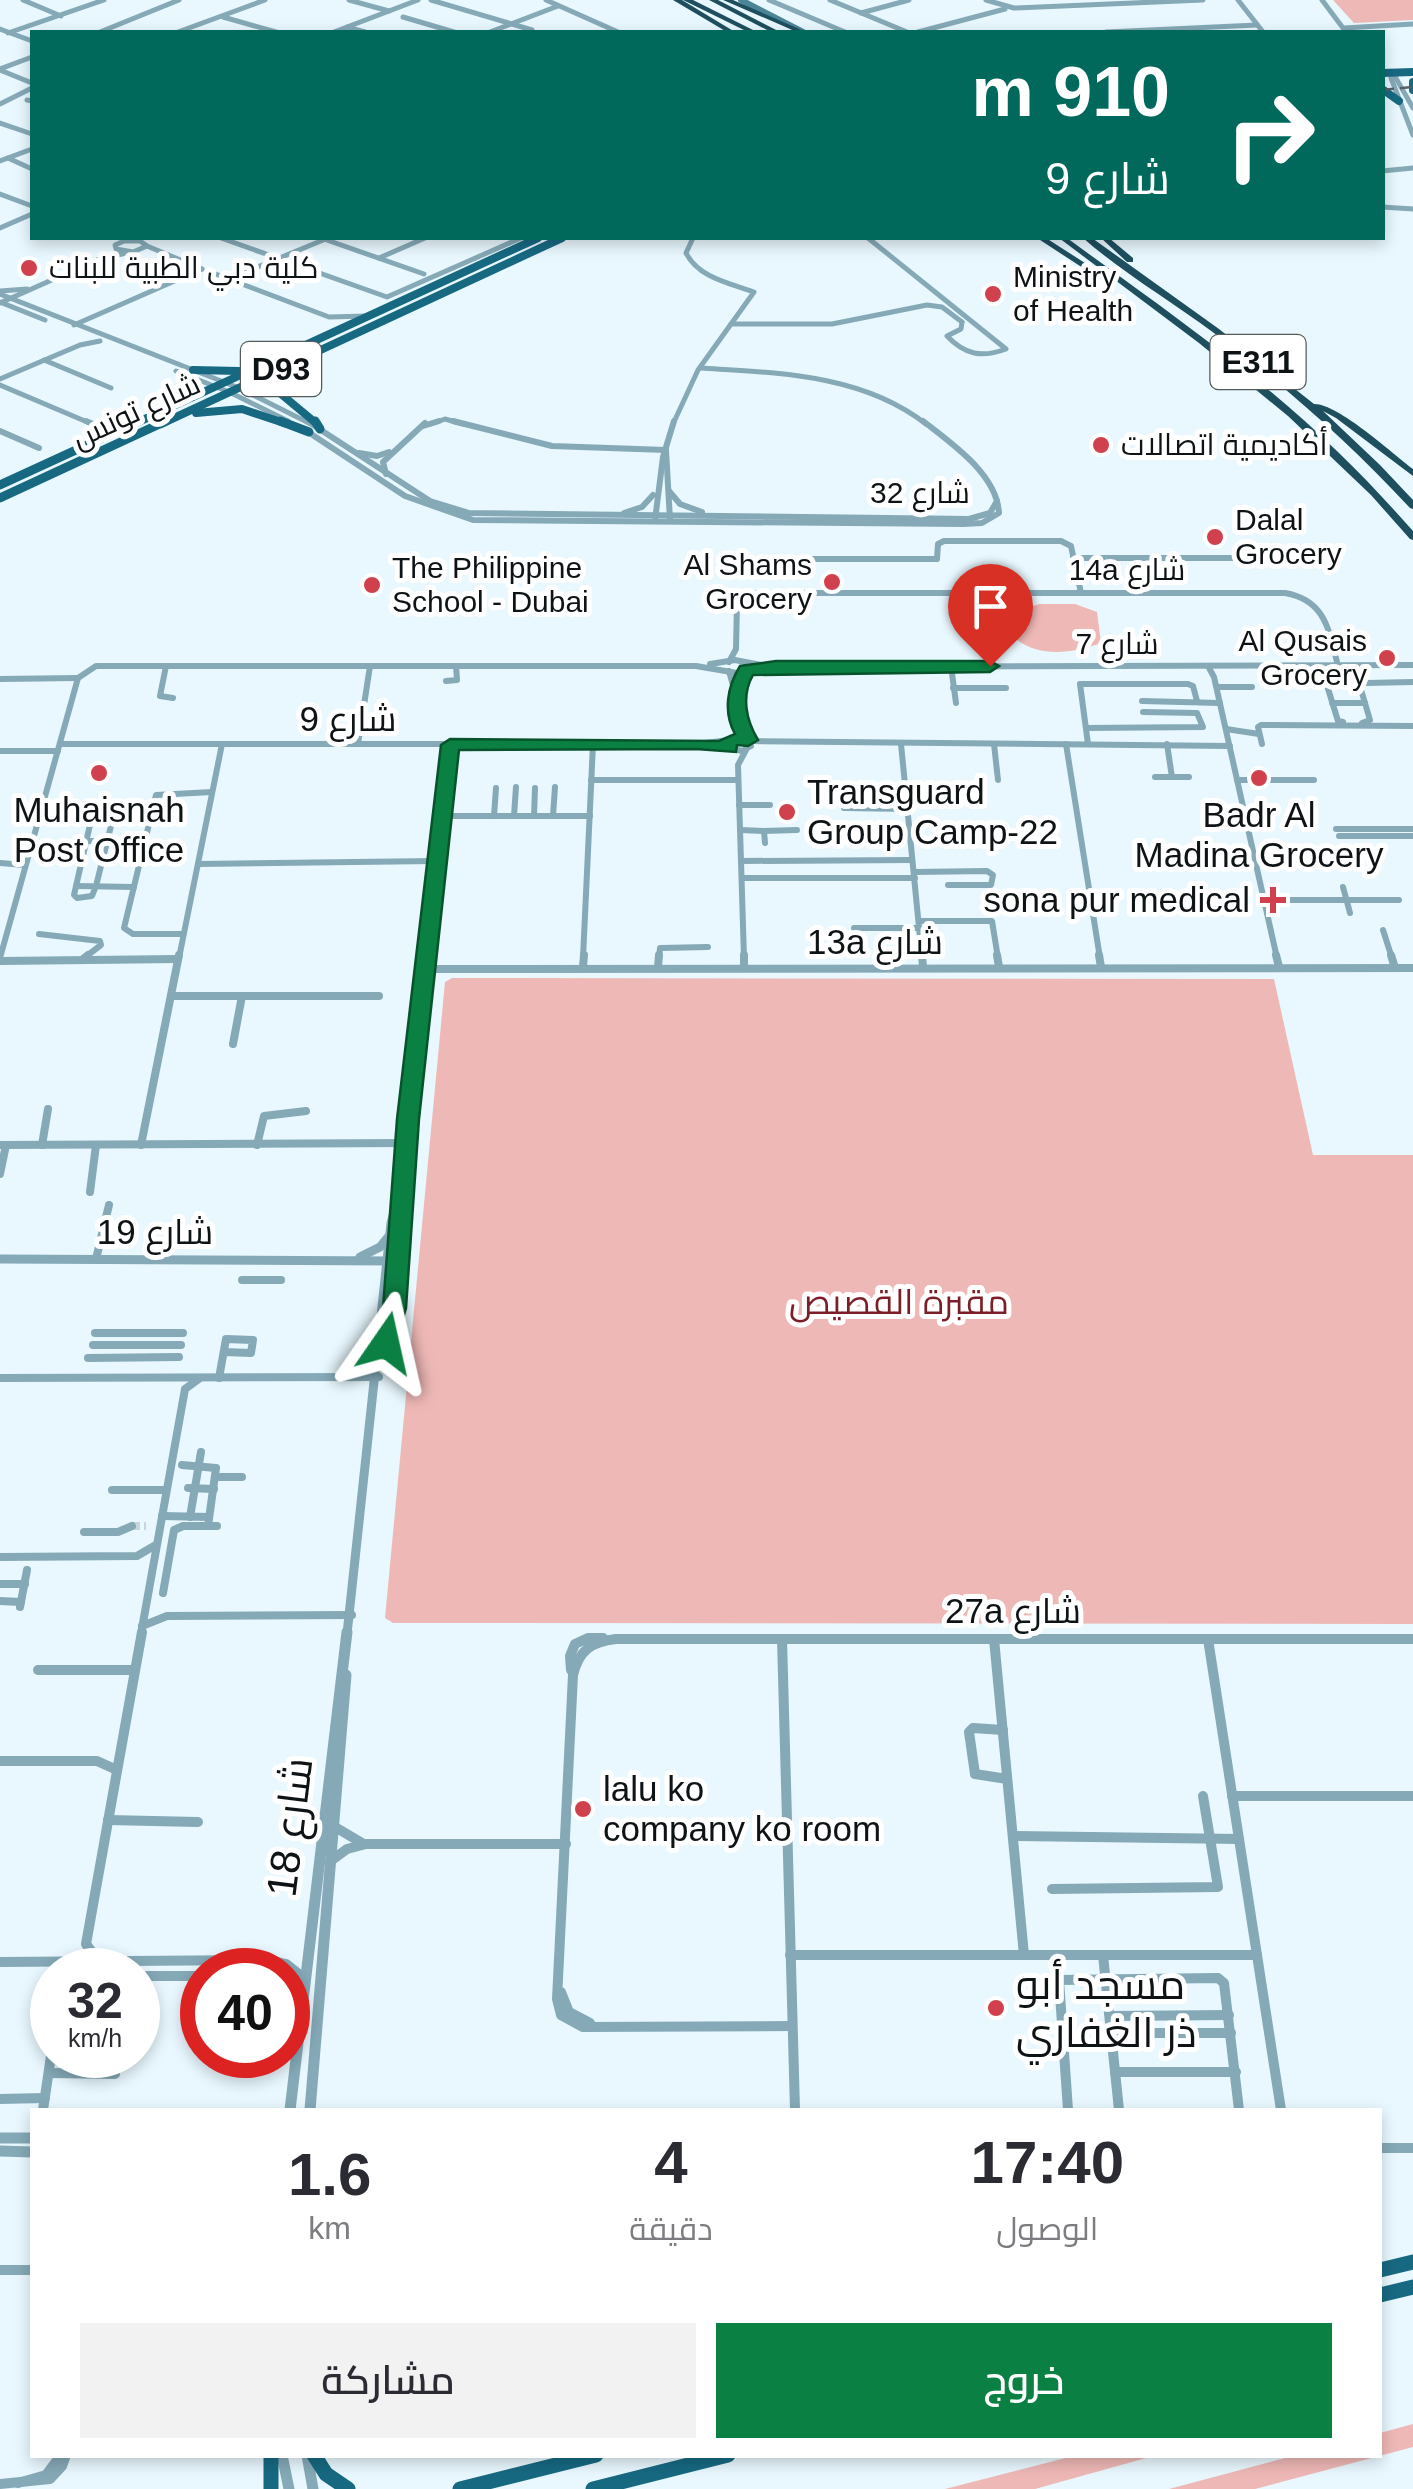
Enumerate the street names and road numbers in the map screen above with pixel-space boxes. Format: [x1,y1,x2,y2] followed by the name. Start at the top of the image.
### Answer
[1210,335,1306,389] road number: E311
[241,342,321,396] road number: D93
[67,367,207,458] street label: شارع تونس
[870,476,970,513] street label: شارع 32
[1069,553,1185,590] street label: 14a شارع
[1075,627,1159,664] street label: شارع 7
[300,699,397,742] street label: شارع 9
[807,922,943,965] street label: 13a شارع
[97,1212,213,1255] street label: شارع 19
[945,1591,1081,1634] street label: 27a شارع
[258,1755,325,1900] street label: شارع 18

